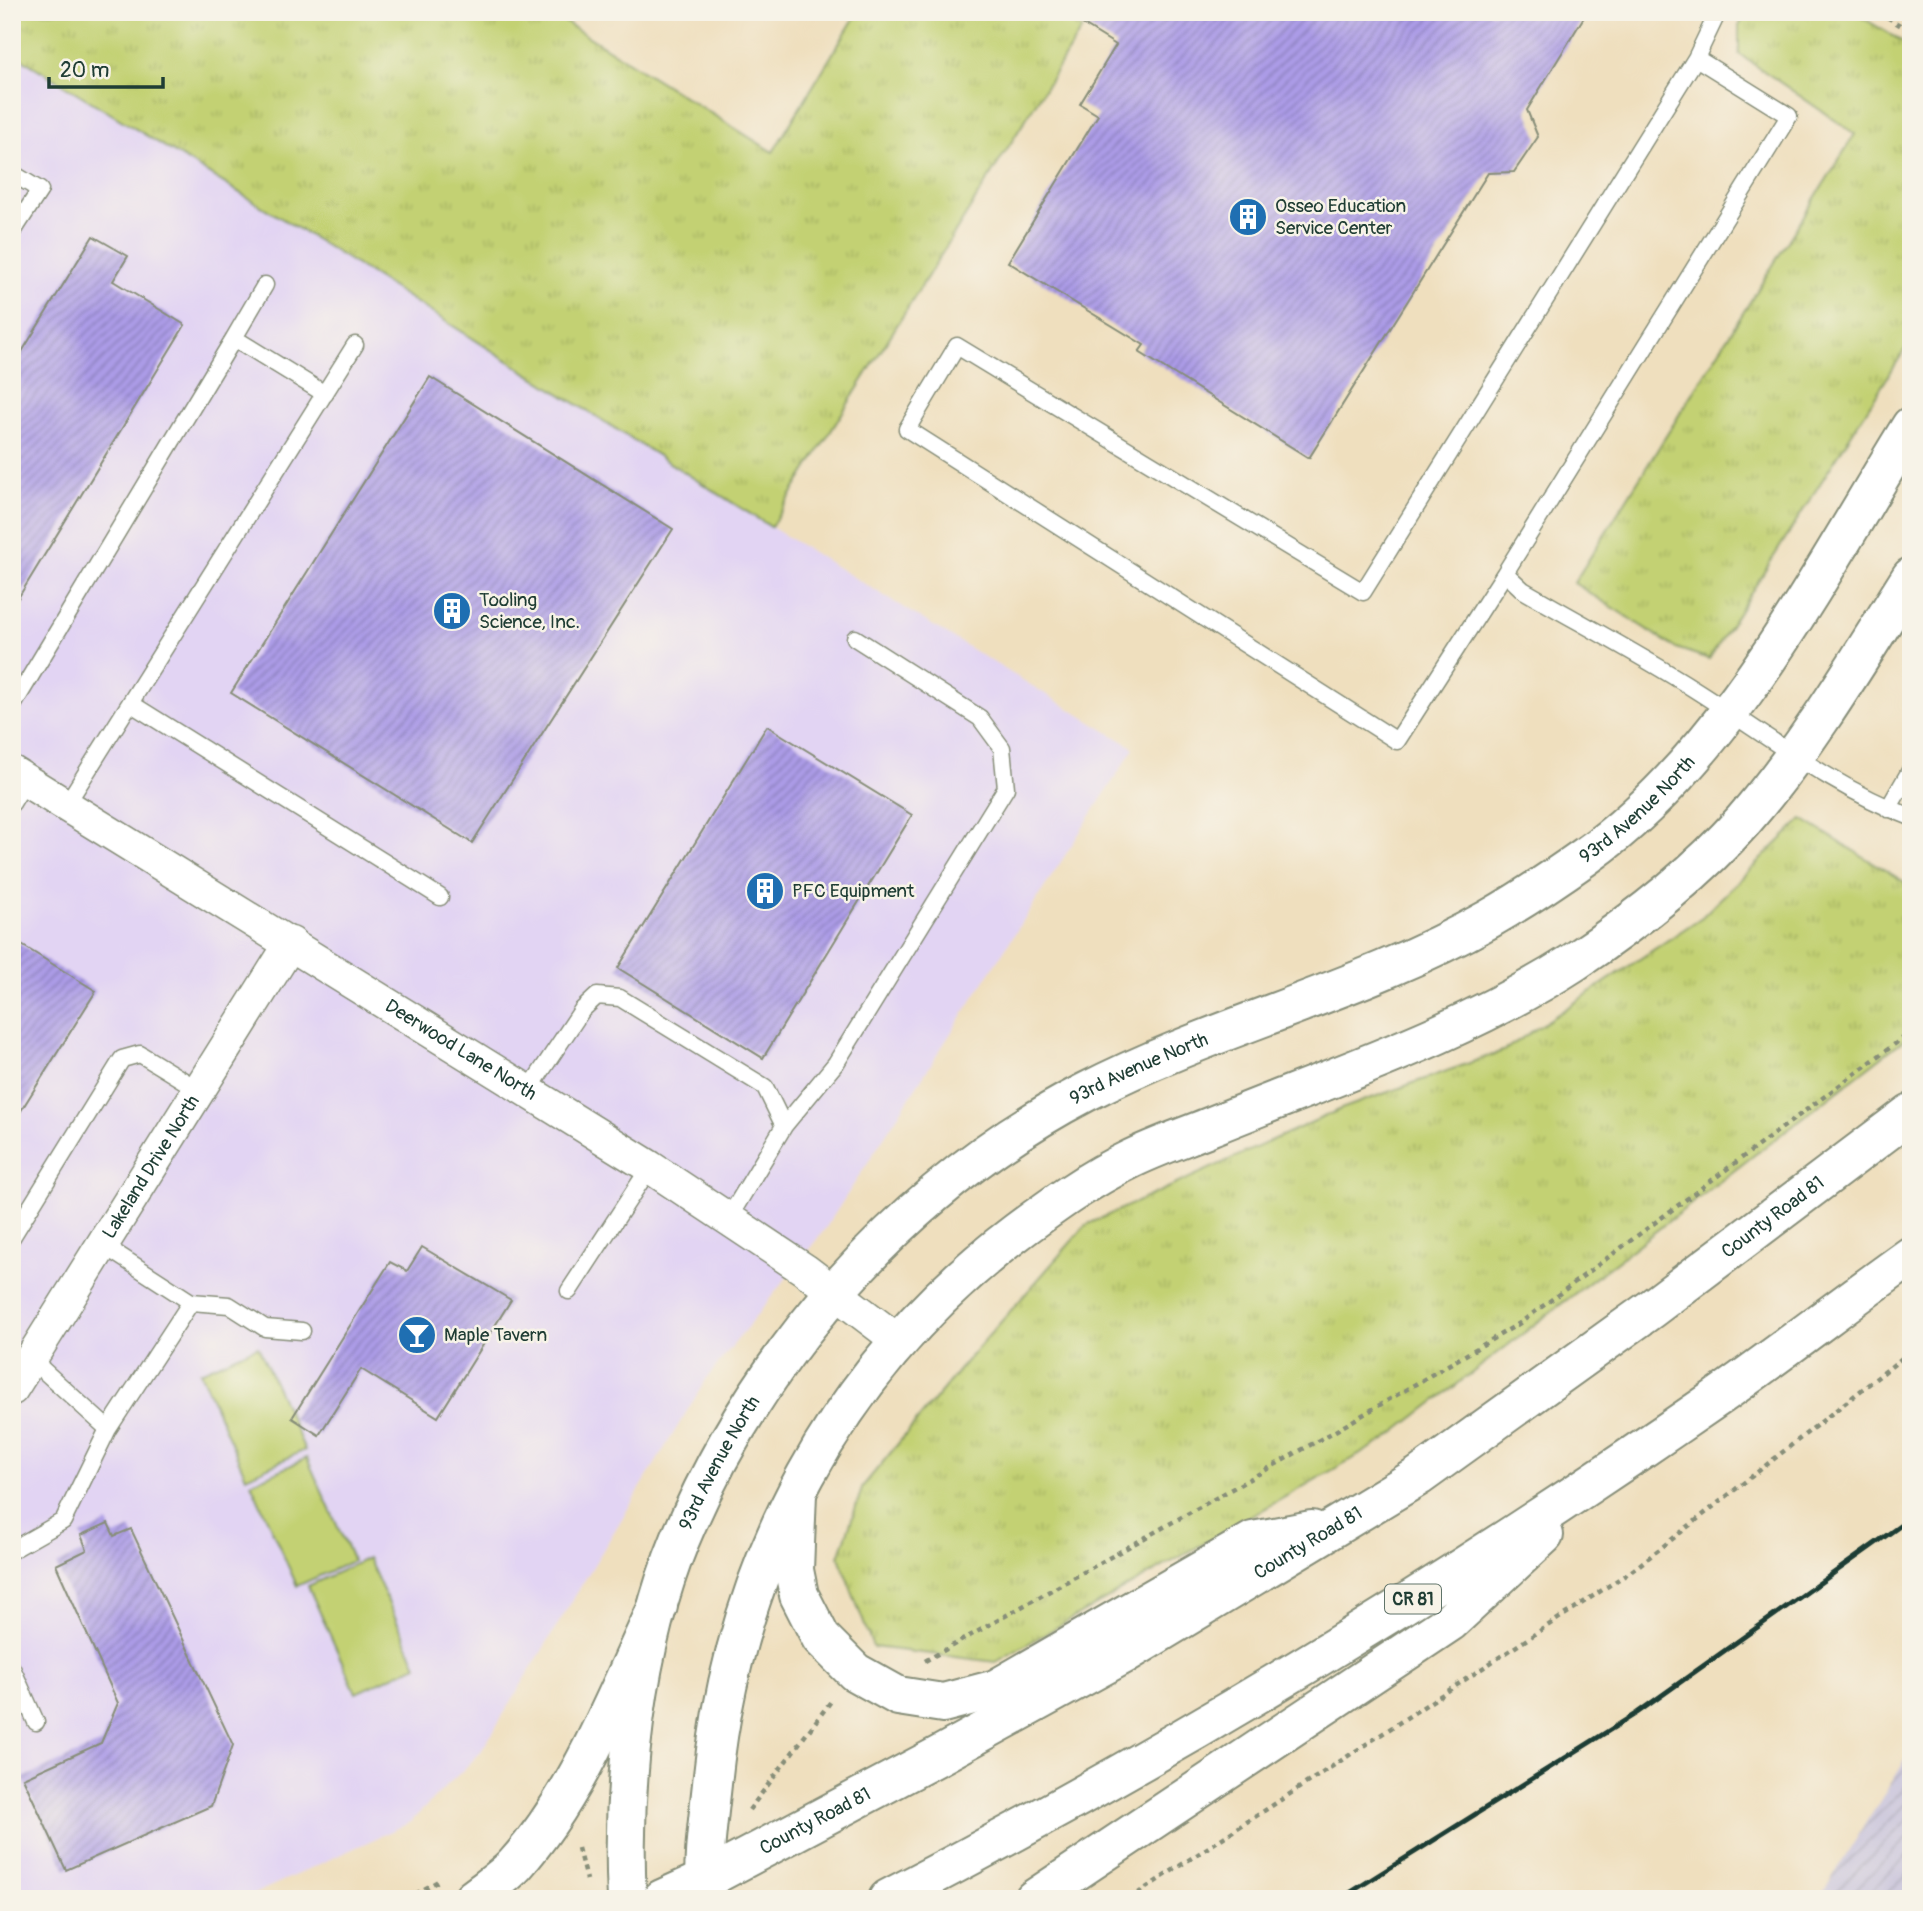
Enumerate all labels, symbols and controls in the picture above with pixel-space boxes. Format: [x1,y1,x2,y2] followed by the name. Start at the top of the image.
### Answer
[49,46,163,90] scale bar
[60,57,109,84] text: 20 m
[1275,194,1406,240] place label: Osseo Education Service Center
[1227,196,1269,238] building icon: Osseo Education Service Center
[479,588,580,634] place label: Tooling Science, Inc.
[431,590,473,632] building icon: Tooling Science, Inc.
[1575,751,1701,869] street label: 93rd Avenue North
[744,870,786,912] building icon: PFC Equipment
[792,879,915,903] place label: PFC Equipment
[381,994,541,1106] street label: Deerwood Lane North
[1066,1027,1212,1110] street label: 93rd Avenue North
[97,1090,205,1243] street label: Lakeland Drive North
[1717,1171,1829,1264] street label: County Road 81
[396,1314,438,1356] bar icon: Maple Tavern
[444,1323,547,1347] place label: Maple Tavern
[674,1391,765,1534] street label: 93rd Avenue North
[1249,1501,1367,1585] street label: County Road 81
[1385,1584,1441,1614] road number: CR 81
[756,1782,875,1860] street label: County Road 81

